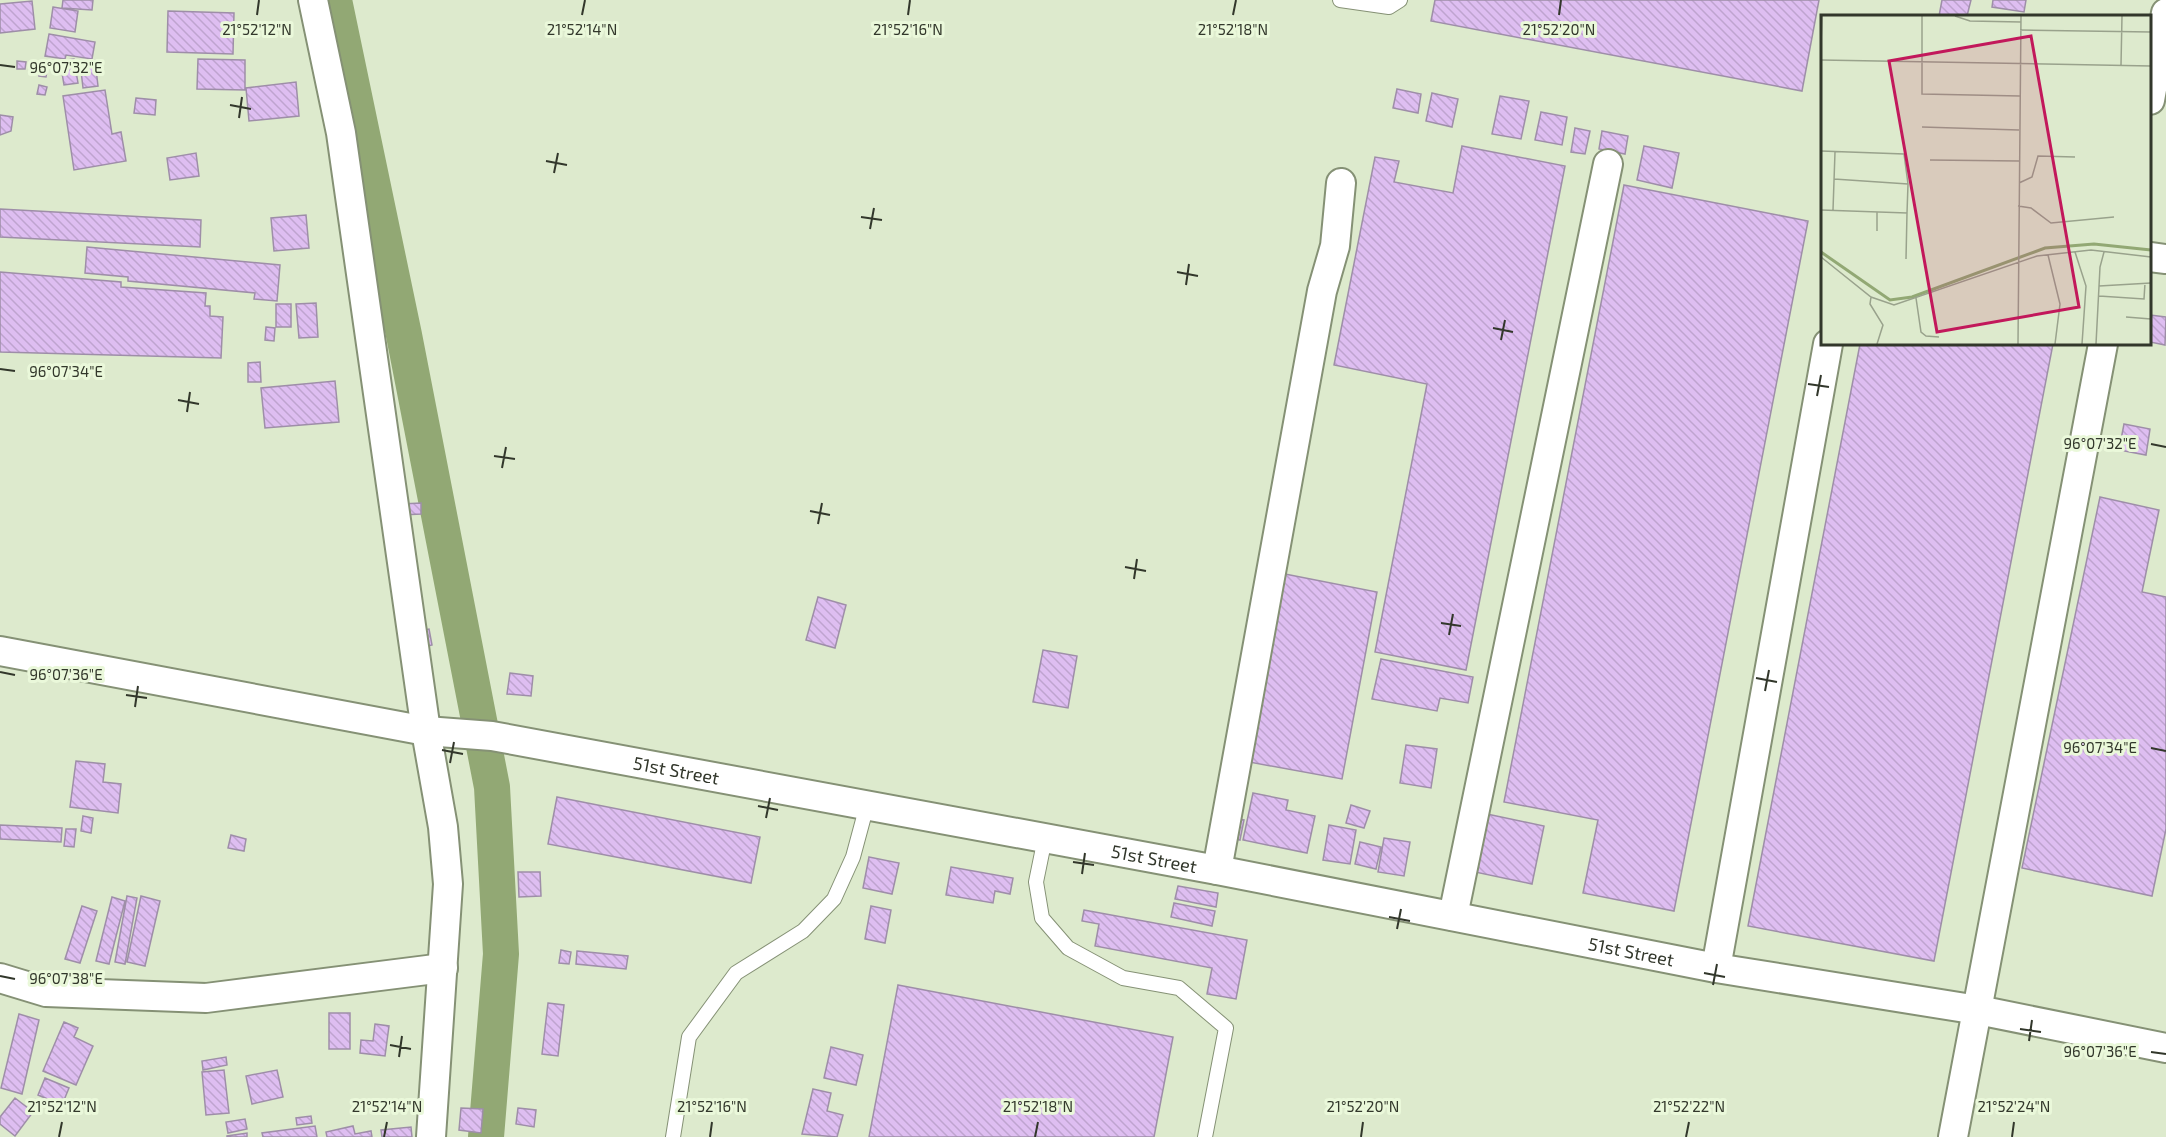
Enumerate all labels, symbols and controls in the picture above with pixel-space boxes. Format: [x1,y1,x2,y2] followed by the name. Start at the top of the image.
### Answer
[1821,15,2151,345] inset map
[222,20,292,38] text: 21°52'12"N
[547,20,617,38] text: 21°52'14"N
[873,20,943,38] text: 21°52'16"N
[1198,20,1268,38] text: 21°52'18"N
[1523,20,1595,38] text: 21°52'20"N
[30,58,102,76] text: 96°07'32"E
[29,362,103,380] text: 96°07'34"E
[2064,434,2136,452] text: 96°07'32"E
[29,665,103,683] text: 96°07'36"E
[2063,738,2137,756] text: 96°07'34"E
[632,751,721,789] street label: 51st Street
[1109,840,1199,877] street label: 51st Street
[1586,932,1676,971] street label: 51st Street
[29,969,103,987] text: 96°07'38"E
[2063,1042,2137,1060] text: 96°07'36"E
[27,1097,97,1115] text: 21°52'12"N
[352,1097,422,1115] text: 21°52'14"N
[677,1097,747,1115] text: 21°52'16"N
[1003,1097,1073,1115] text: 21°52'18"N
[1327,1097,1399,1115] text: 21°52'20"N
[1653,1097,1725,1115] text: 21°52'22"N
[1978,1097,2050,1115] text: 21°52'24"N

